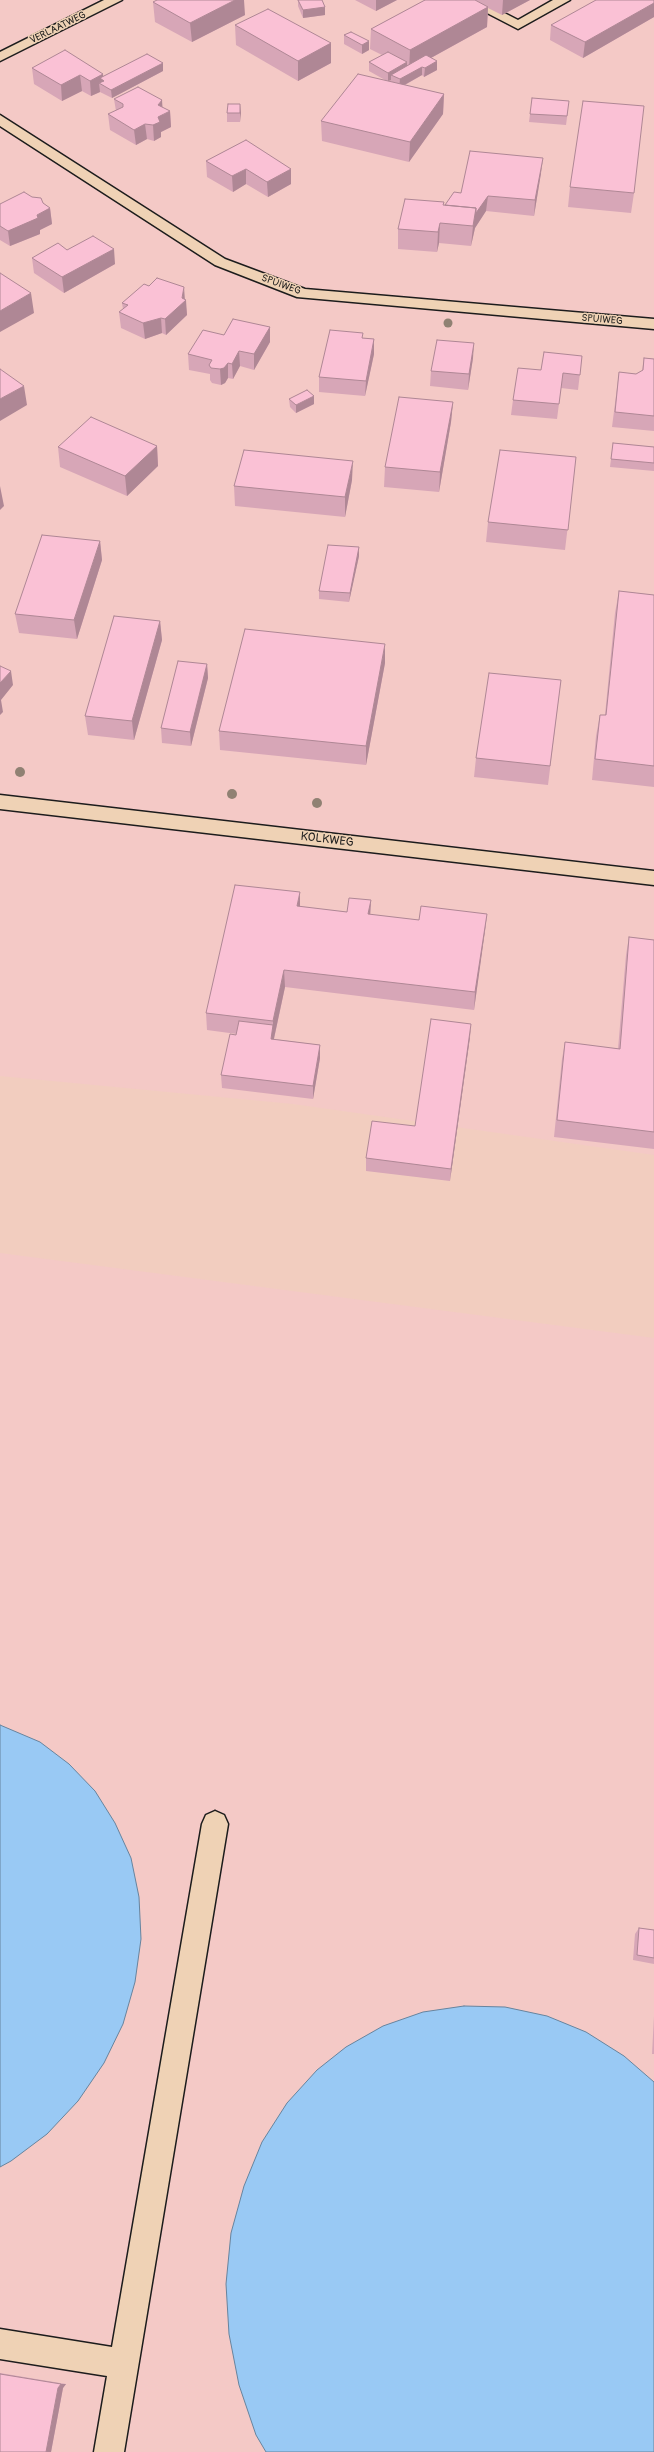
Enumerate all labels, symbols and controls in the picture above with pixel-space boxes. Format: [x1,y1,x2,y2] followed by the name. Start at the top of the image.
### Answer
[28,9,88,47] street label: VERLAATWEG
[260,272,302,298] street label: SPUIWEG
[581,312,623,328] street label: SPUIWEG
[300,830,354,850] street label: KOLKWEG

